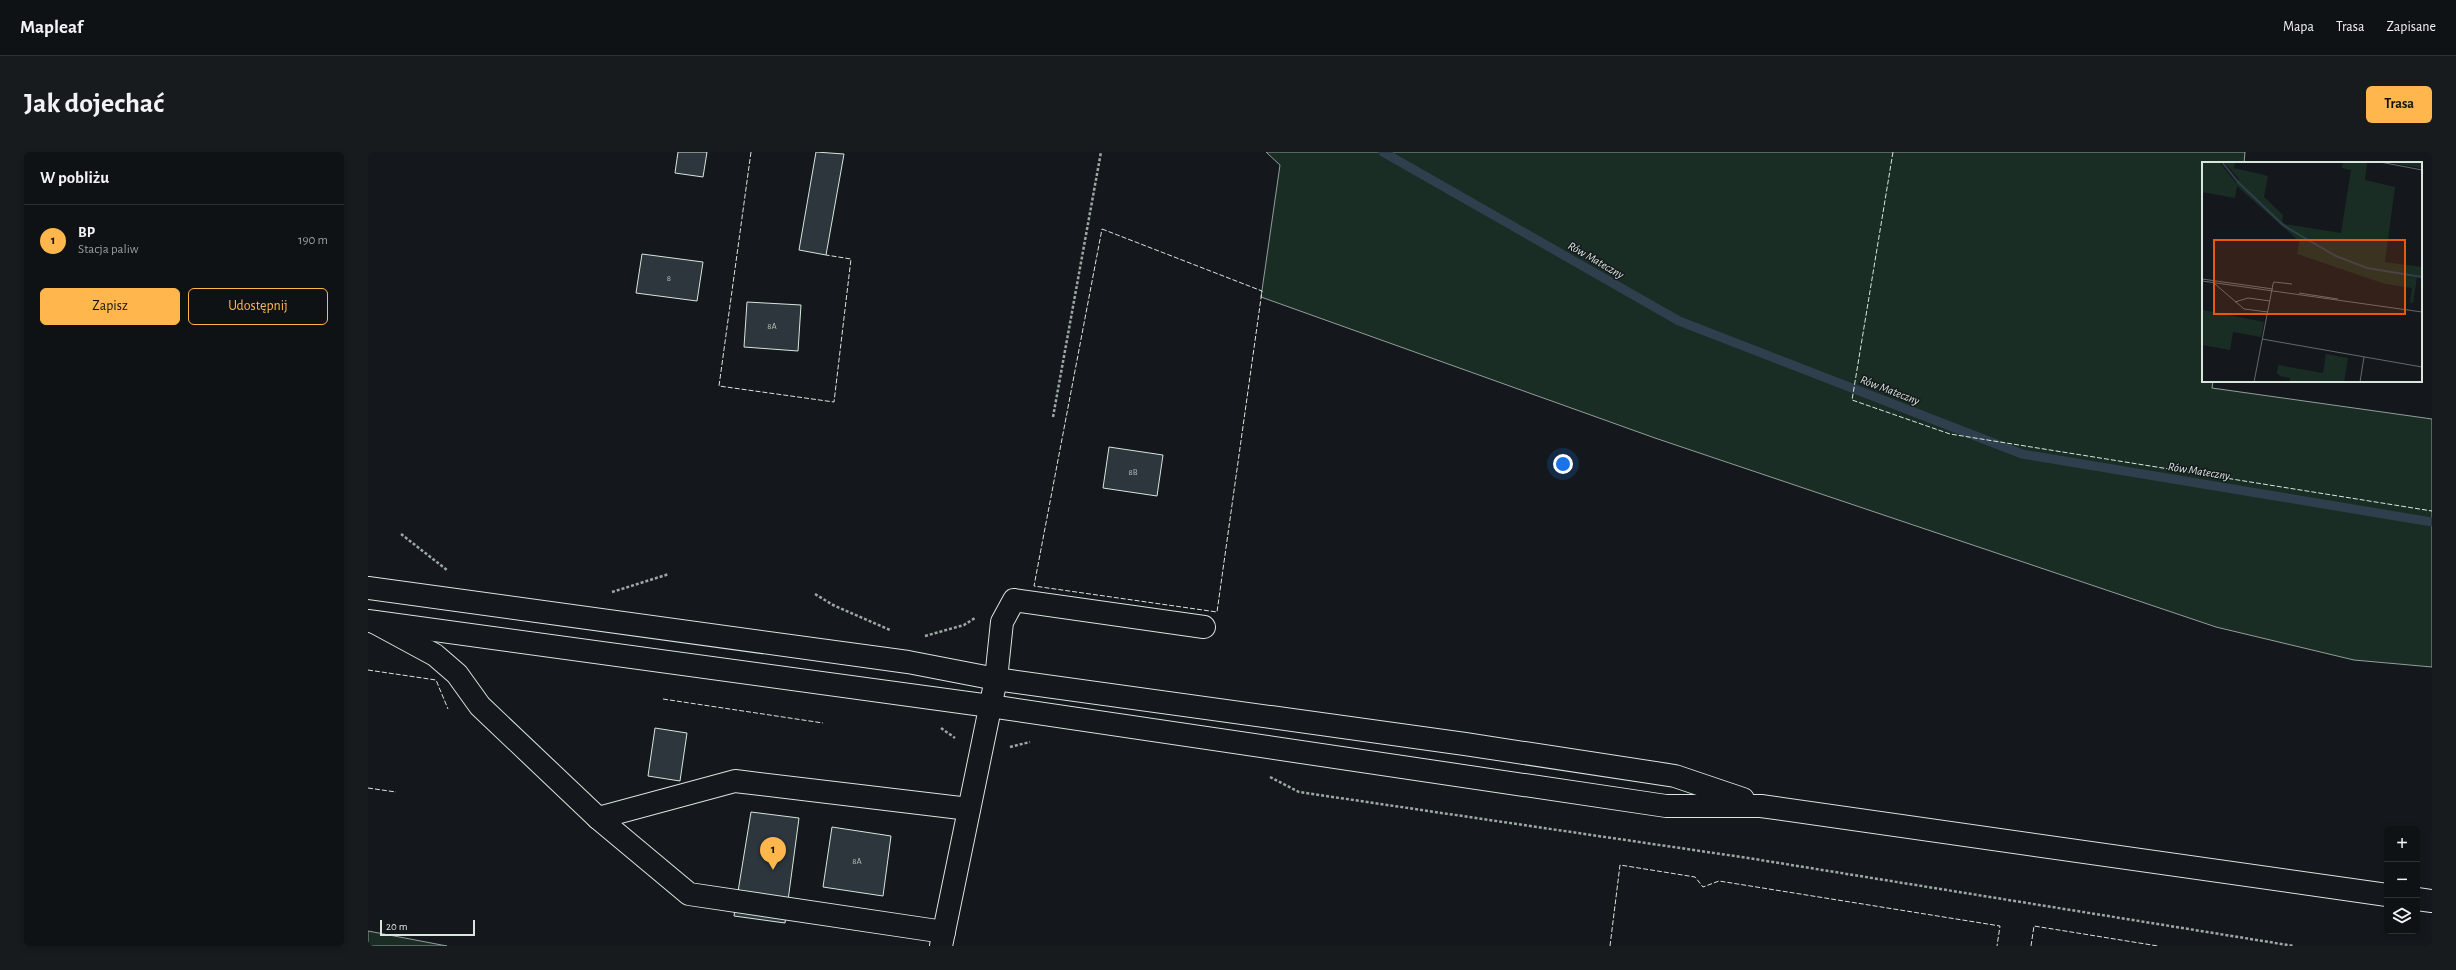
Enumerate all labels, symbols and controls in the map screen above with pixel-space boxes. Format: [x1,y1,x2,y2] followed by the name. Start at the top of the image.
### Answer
[20,18,83,37] text: Mapleaf
[2283,20,2314,34] text: Mapa
[2336,20,2364,34] text: Trasa
[2386,20,2436,34] text: Zapisane
[2366,86,2432,123] button: Trasa
[24,90,164,118] text: Jak dojechać
[2202,162,2422,382] inset map
[40,169,109,186] text: W pobliżu
[78,225,95,240] text: BP
[51,234,55,247] text: 1
[298,234,328,247] text: 190 m
[1566,239,1626,281] water label: Rów Mateczny
[78,243,139,256] text: Stacja paliw
[667,274,671,283] house number: 8
[40,288,180,325] button: Zapisz
[188,288,328,325] button: Udostępnij
[767,322,777,331] house number: 8A
[1859,373,1921,407] water label: Rów Mateczny
[1553,454,1573,474] your location
[2167,460,2231,482] water label: Rów Mateczny
[1128,468,1138,477] house number: 8B
[2384,826,2420,934] map controls
[2384,826,2420,862] button: +
[760,837,786,870] pin: 1
[852,857,862,866] house number: 8A
[2384,862,2420,898] button: −
[2384,898,2420,934] button: layers
[380,918,475,937] scale bar
[386,921,407,932] text: 20 m

